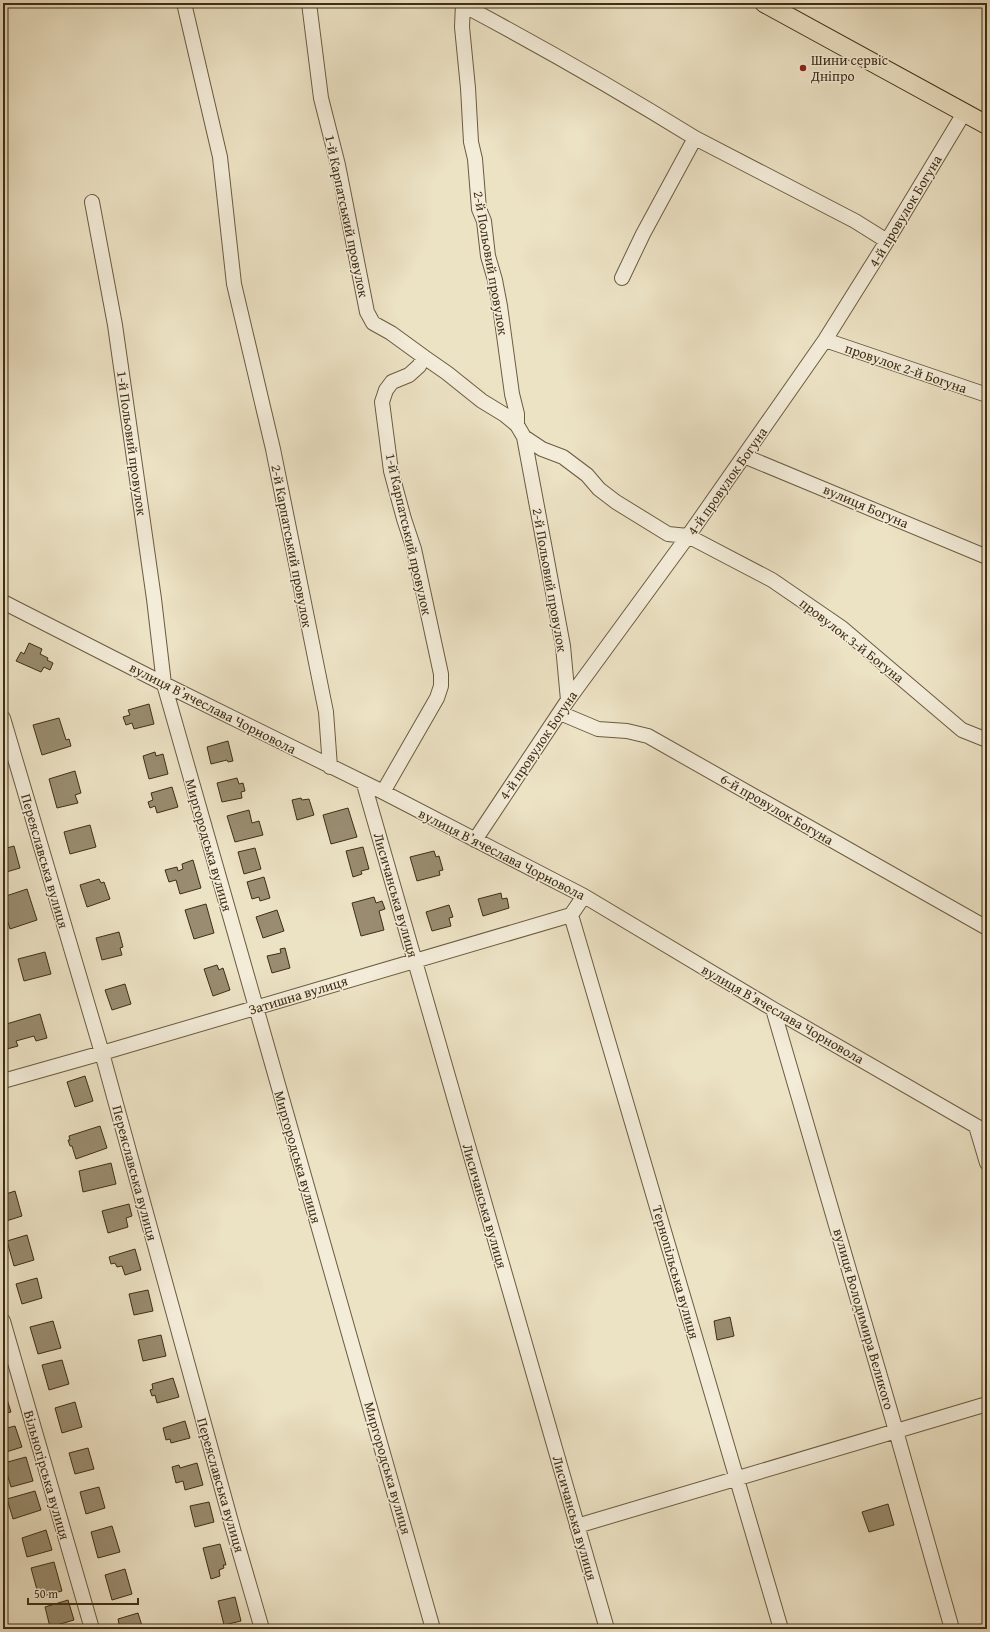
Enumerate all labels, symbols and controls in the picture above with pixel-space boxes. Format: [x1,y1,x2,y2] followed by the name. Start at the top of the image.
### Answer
[810,50,888,86] place label: Шини сервіс Дніпро
[798,63,808,73] marker: Шини сервіс Дніпро
[320,133,374,300] street label: 1-й Карпатський провулок
[864,151,947,271] street label: 4-й провулок Богуна
[468,189,514,337] street label: 2-й Польовий провулок
[842,338,970,398] street label: провулок 2-й Богуна
[112,369,152,517] street label: 1-й Польовий провулок
[682,423,772,539] street label: 4-й провулок Богуна
[381,451,438,618] street label: 1-й Карпатський провулок
[266,463,318,630] street label: 2-й Карпатський провулок
[820,479,912,533] street label: вулиця Богуна
[527,506,573,654] street label: 2-й Польовий провулок
[796,593,909,687] street label: провулок 3-й Богуна
[126,657,300,759] street label: вулиця Вʼячеслава Чорновола
[494,686,582,804] street label: 4-й провулок Богуна
[717,768,838,850] street label: 6-й провулок Богуна
[180,776,238,914] street label: Миргородська вулиця
[16,791,74,931] street label: Переяславська вулиця
[415,803,589,905] street label: вулиця Вʼячеслава Чорновола
[369,830,423,960] street label: Лисичанська вулиця
[698,959,868,1069] street label: вулиця Вʼячеслава Чорновола
[246,970,350,1020] street label: Затишна вулиця
[269,1088,327,1226] street label: Миргородська вулиця
[107,1103,163,1243] street label: Переяславська вулиця
[458,1141,512,1271] street label: Лисичанська вулиця
[647,1203,705,1341] street label: Тернопільська вулиця
[829,1226,899,1412] street label: вулиця Володимира Великого
[359,1399,417,1537] street label: Миргородська вулиця
[19,1408,75,1542] street label: Вільногірська вулиця
[192,1415,250,1555] street label: Переяславська вулиця
[548,1453,602,1583] street label: Лисичанська вулиця
[28,1580,138,1606] scale bar
[34,1585,58,1602] text: 50 m

